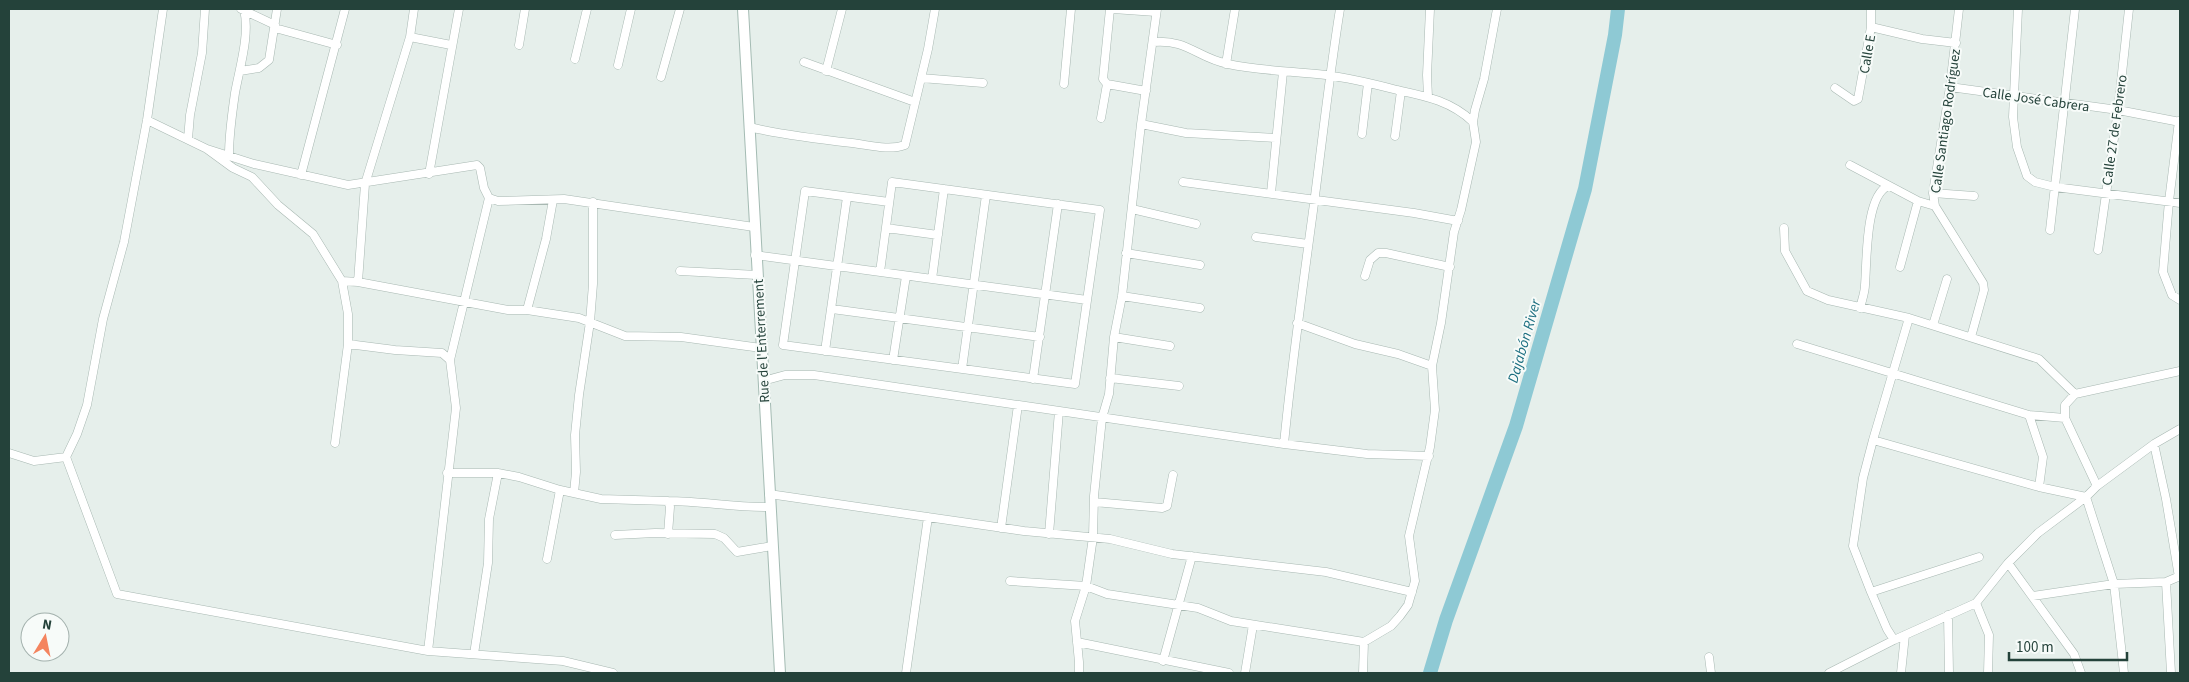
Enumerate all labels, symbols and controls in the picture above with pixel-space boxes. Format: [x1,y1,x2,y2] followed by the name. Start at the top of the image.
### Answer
[1855,33,1881,75] street label: Calle E
[1926,48,1966,195] street label: Calle Santiago Rodríguez
[2097,74,2133,187] street label: Calle 27 de Febrero
[1981,83,2091,117] street label: Calle José Cabrera
[749,278,775,403] street label: Rue de l'Enterrement
[1503,296,1547,385] water label: Dajabón River
[20,612,70,662] north arrow
[41,615,53,636] text: N
[2009,630,2126,662] scale bar
[2016,637,2054,658] text: 100 m

